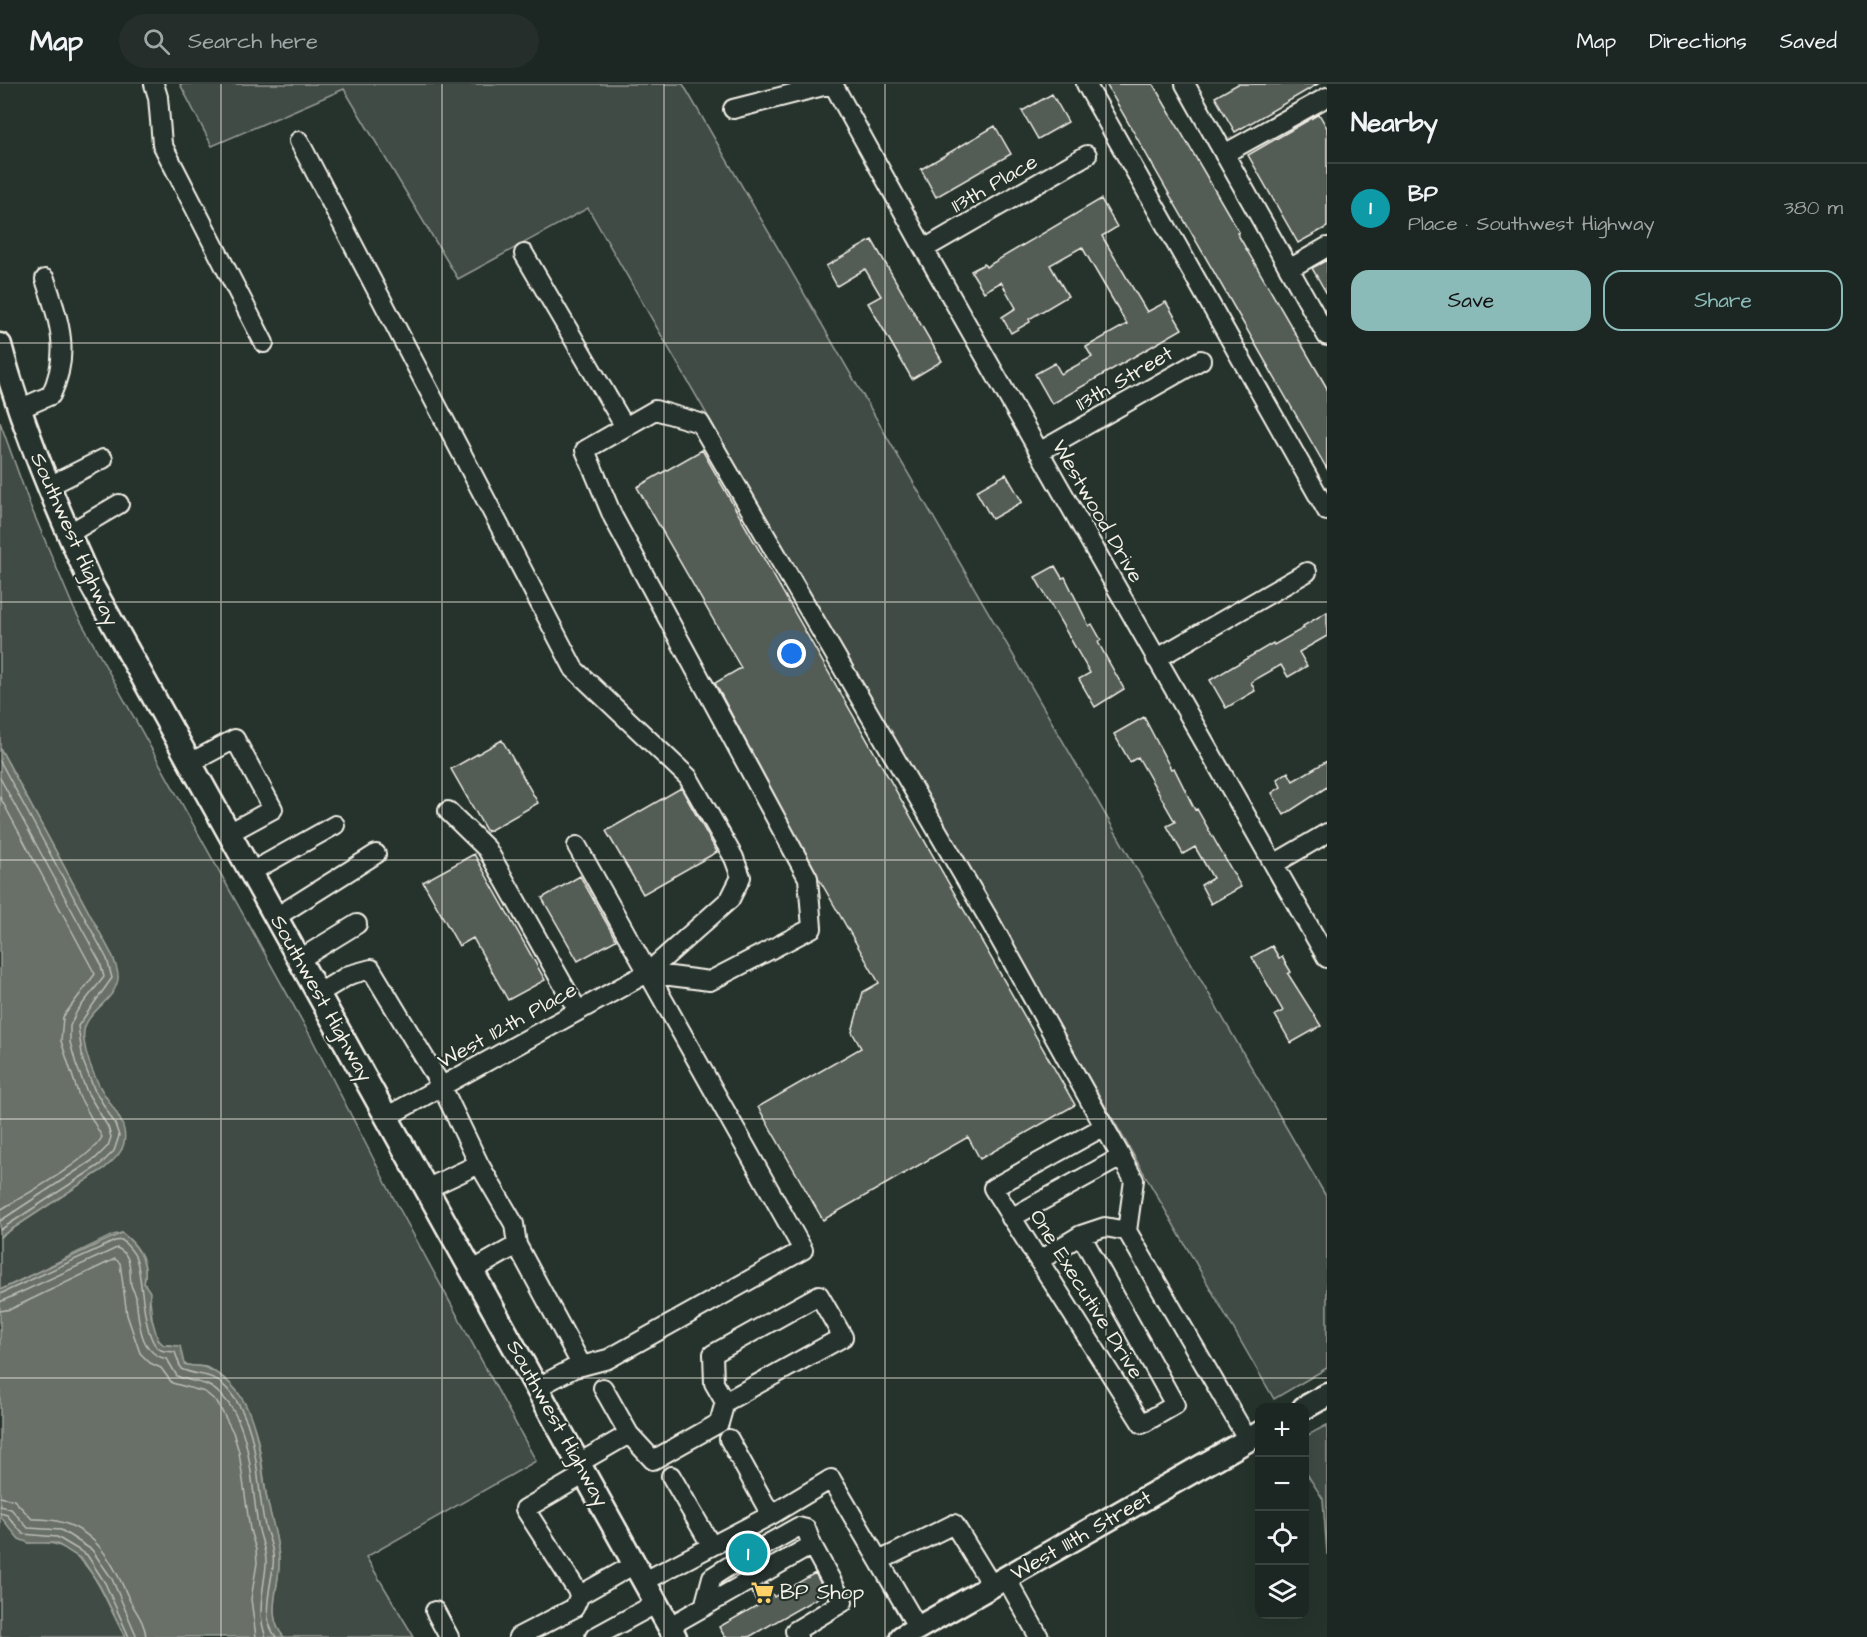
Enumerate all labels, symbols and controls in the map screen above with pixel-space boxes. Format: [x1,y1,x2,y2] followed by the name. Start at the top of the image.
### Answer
[119,14,539,68] search box
[30,22,83,61] text: Map
[140,25,173,58] icon: search
[188,26,318,57] text: Search here
[1576,27,1616,56] text: Map
[1649,27,1747,56] text: Directions
[1780,27,1837,56] text: Saved
[1351,105,1438,141] text: Nearby
[946,147,1043,220] street label: 113th Place
[1408,179,1438,210] text: BP
[1369,194,1372,222] text: 1
[1784,194,1843,222] text: 380 m
[1408,210,1654,238] text: Place · Southwest Highway
[1351,270,1591,331] button: Save
[1603,270,1843,331] button: Share
[1070,339,1179,418] street label: 113th Street
[1045,434,1150,588] street label: Westwood Drive
[21,448,126,632] street label: Southwest Highway
[777,639,806,668] your location
[262,909,380,1088] street label: Southwest Highway
[432,975,582,1076] street label: West 112th Place
[1023,1204,1151,1385] street label: One Executive Drive
[498,1334,616,1513] street label: Southwest Highway
[1255,1403,1309,1619] map controls
[1255,1403,1309,1457] button: +
[1255,1457,1309,1511] button: −
[1005,1483,1158,1588] street label: West 111th Street
[1255,1511,1309,1565] button: locate
[728,1530,768,1576] pin: 1
[1255,1565,1309,1619] button: layers
[780,1578,864,1608] place label: BP Shop
[749,1579,775,1605] supermarket icon: BP Shop

